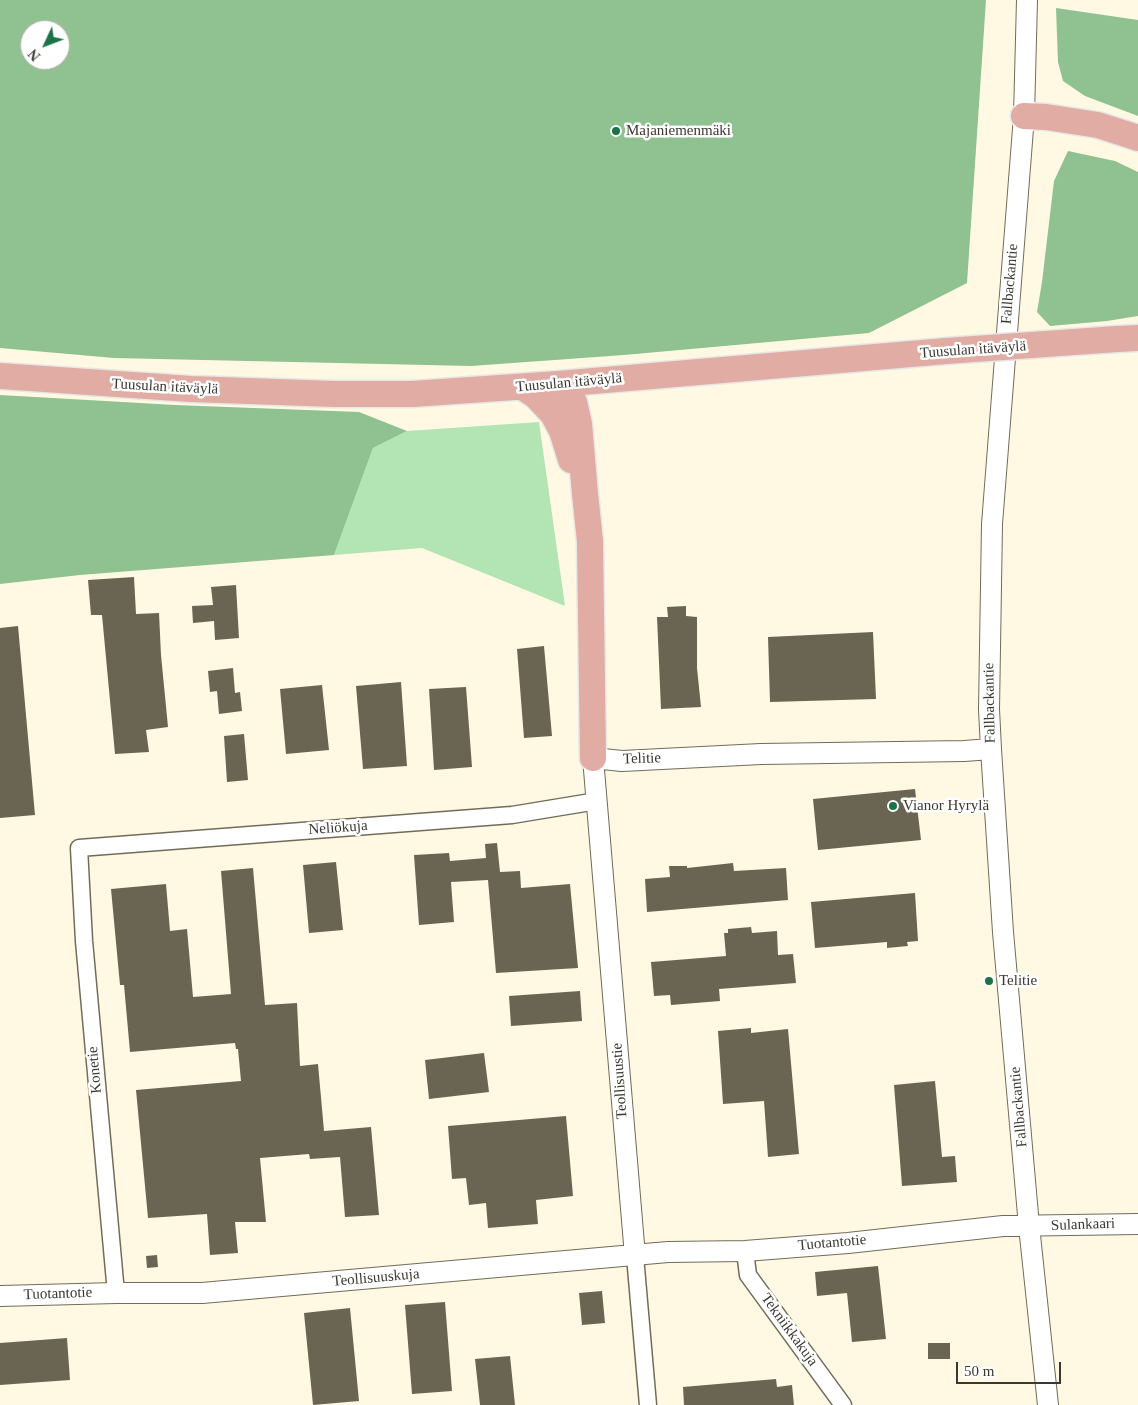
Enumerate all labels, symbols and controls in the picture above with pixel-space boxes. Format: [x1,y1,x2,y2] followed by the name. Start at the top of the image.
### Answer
[20,20,70,70] north arrow
[25,46,43,64] text: N
[626,122,731,140] place label: Majaniemenmäki
[610,125,622,137] marker: Majaniemenmäki
[998,243,1022,325] street label: Fallbackantie
[919,337,1027,363] street label: Tuusulan itäväylä
[515,369,623,397] street label: Tuusulan itäväylä
[111,375,219,399] street label: Tuusulan itäväylä
[980,662,1000,744] street label: Fallbackantie
[623,749,661,769] street label: Telitie
[903,797,989,815] place label: Vianor Hyrylä
[887,800,899,812] marker: Vianor Hyrylä
[308,817,368,839] street label: Neliökuja
[999,972,1037,990] place label: Telitie
[983,975,995,987] marker: Telitie
[608,1042,632,1120] street label: Teollisuustie
[84,1046,106,1094] street label: Konetie
[1007,1066,1031,1148] street label: Fallbackantie
[1051,1215,1115,1235] street label: Sulankaari
[797,1231,867,1255] street label: Tuotantotie
[332,1265,420,1291] street label: Teollisuuskuja
[23,1284,93,1304] street label: Tuotantotie
[757,1290,821,1370] street label: Tekniikkakuja
[958,1352,1063,1384] scale bar
[964,1363,994,1379] text: 50 m

